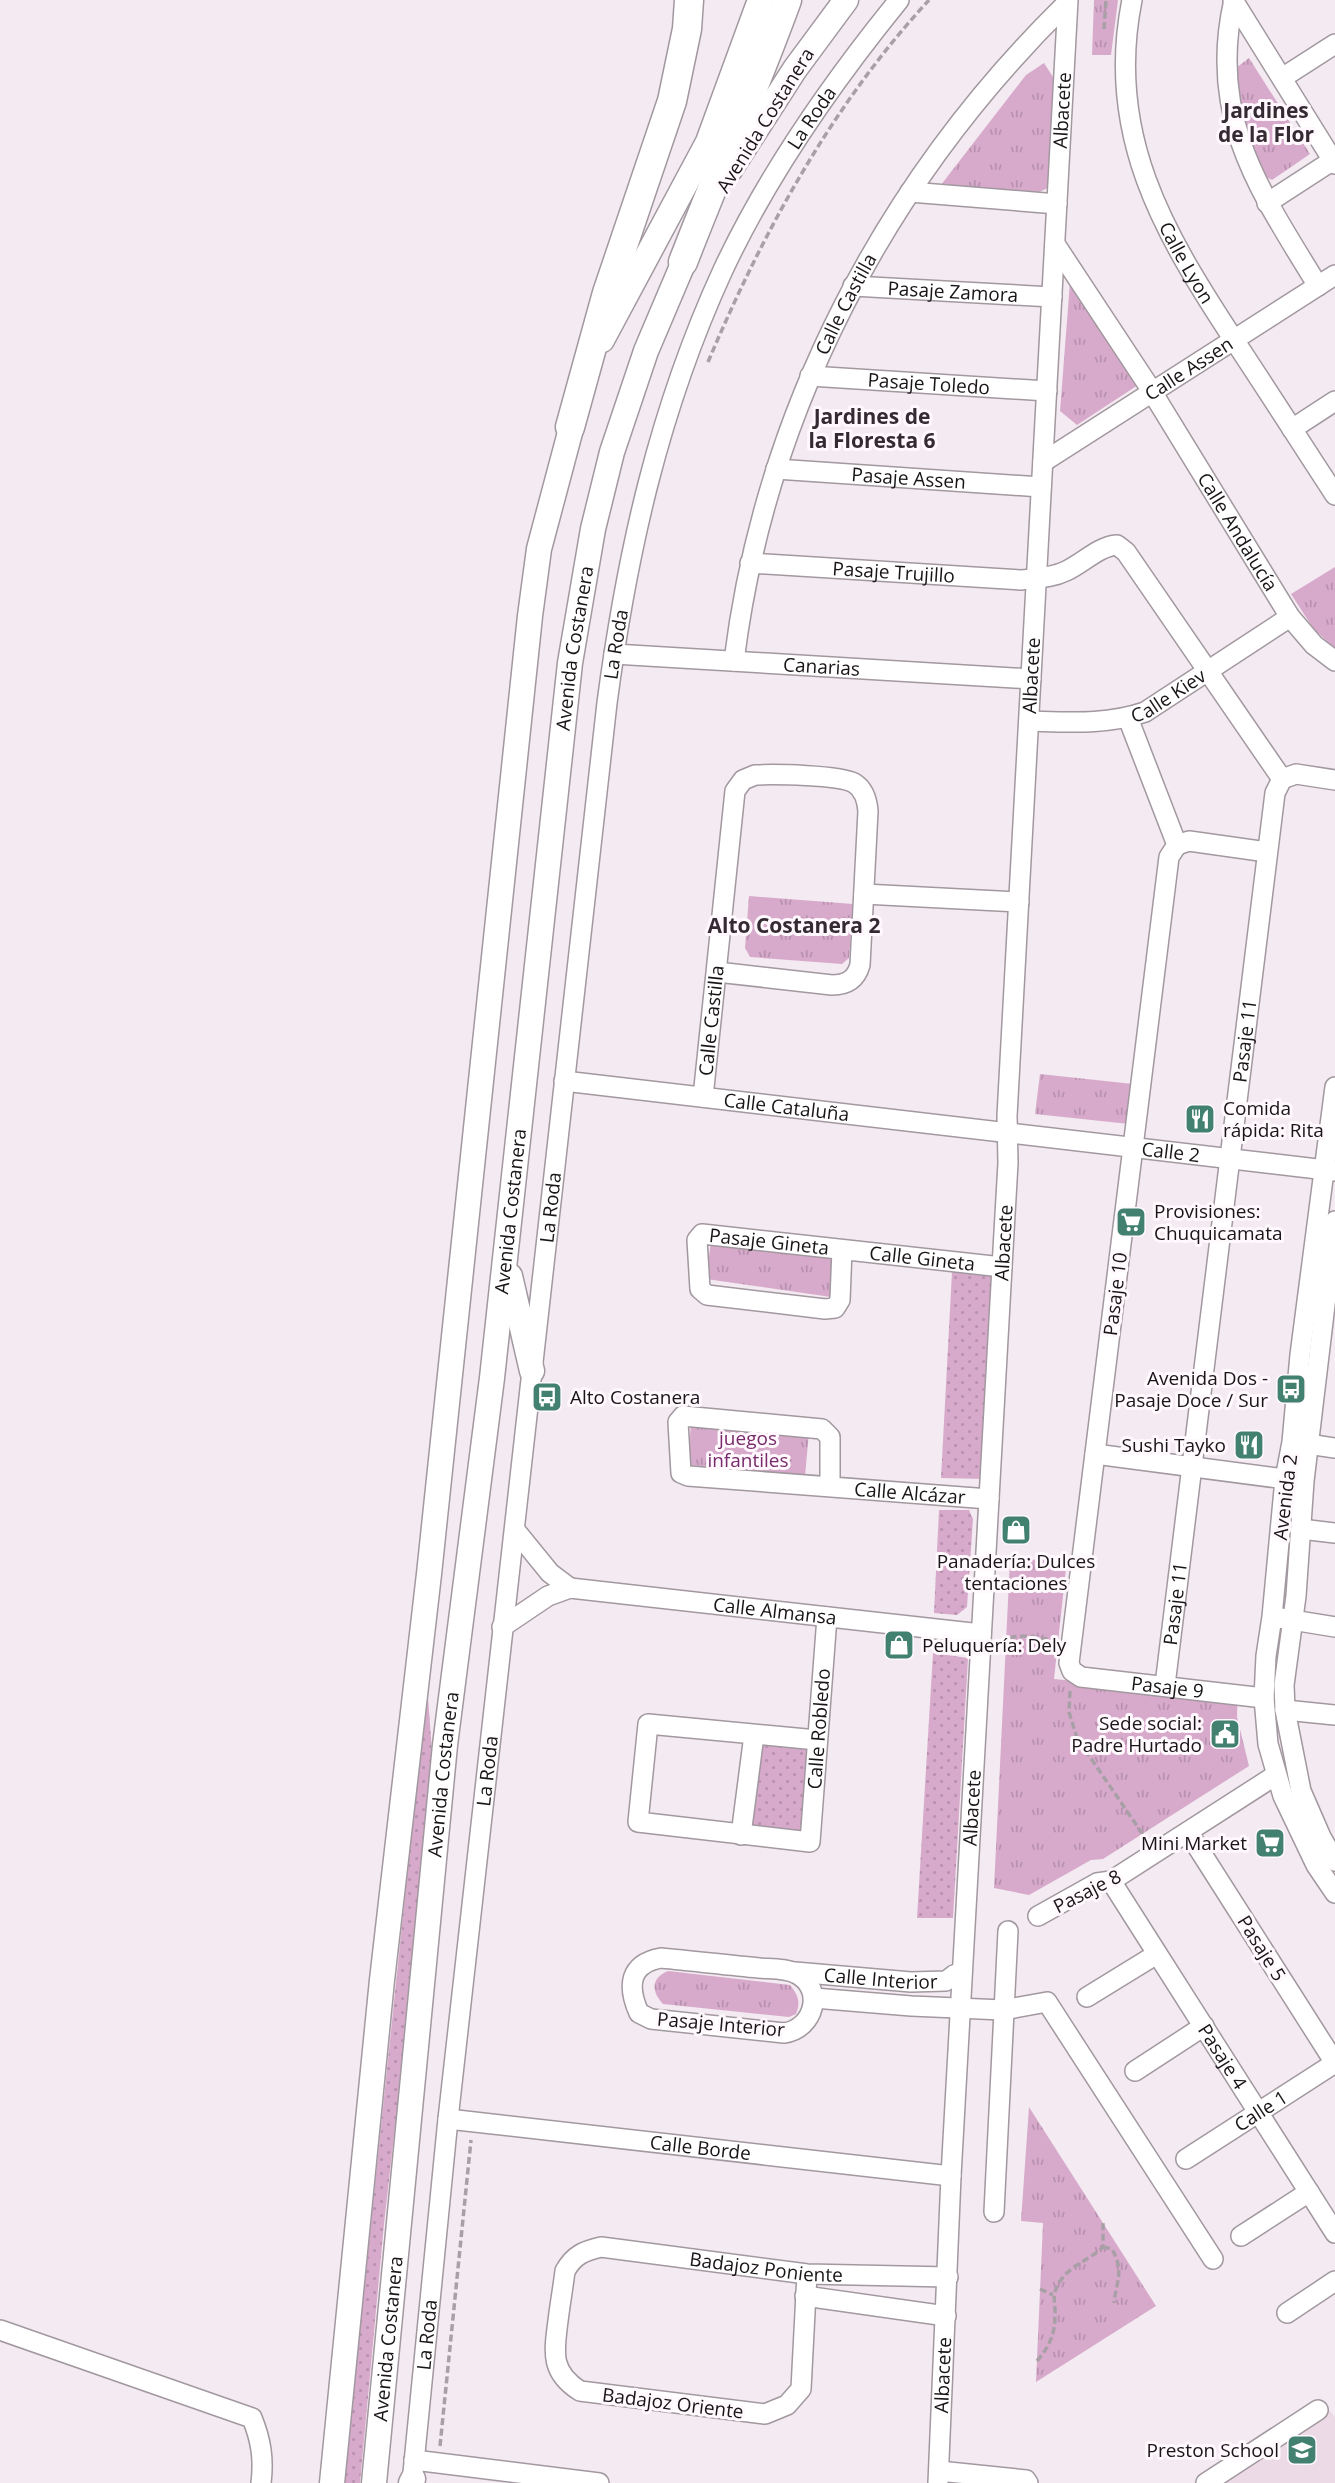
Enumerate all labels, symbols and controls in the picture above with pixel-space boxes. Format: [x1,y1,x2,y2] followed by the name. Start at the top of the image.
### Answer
[710,43,820,197] street label: Avenida Costanera
[1047,72,1077,149] street label: Albacete
[781,81,842,154] street label: La Roda
[1218,96,1315,148] district label: Jardines de la Flor
[1153,217,1220,308] street label: Calle Lyon
[809,248,883,359] street label: Calle Castilla
[887,275,1019,308] street label: Pasaje Zamora
[1139,331,1238,407] street label: Calle Assen
[867,367,991,400] street label: Pasaje Toledo
[808,402,936,454] district label: Jardines de la Floresta 6
[851,461,967,495] street label: Pasaje Assen
[1192,468,1284,596] street label: Calle Andalucía
[832,555,956,589] street label: Pasaje Trujillo
[550,564,599,732] street label: Avenida Costanera
[597,607,634,681] street label: La Roda
[1016,637,1046,714] street label: Albacete
[782,651,861,682] street label: Canarias
[1128,662,1211,729] street label: Calle Kiev
[708,911,880,939] district label: Alto Costanera 2
[692,964,730,1077] street label: Calle Castilla
[1226,998,1262,1084] street label: Pasaje 11
[722,1087,851,1127] street label: Calle Cataluña
[1223,1095,1324,1143] place label: Comida rápida: Rita
[1183,1102,1217,1136] restaurant icon: Comida rápida: Rita
[488,1127,532,1295] street label: Avenida Costanera
[1140,1136,1201,1168] street label: Calle 2
[533,1171,567,1244] street label: La Roda
[1154,1198,1282,1246] place label: Provisiones: Chuquicamata
[988,1204,1019,1282] street label: Albacete
[1114,1205,1148,1239] supermarket icon: Provisiones: Chuquicamata
[708,1222,830,1261] street label: Pasaje Gineta
[868,1240,976,1277] street label: Calle Gineta
[1097,1251,1133,1337] street label: Pasaje 10
[1114,1365,1268,1413] place label: Avenida Dos - Pasaje Doce / Sur
[1274,1372,1308,1406] bus stop icon: Avenida Dos - Pasaje Doce / Sur
[530,1380,564,1414] bus stop icon: Alto Costanera
[570,1384,700,1410] place label: Alto Costanera
[707,1425,789,1473] park label: juegos infantiles
[1232,1428,1266,1462] restaurant icon: Sushi Tayko
[1122,1432,1226,1458] place label: Sushi Tayko
[1267,1452,1303,1542] street label: Avenida 2
[853,1476,967,1510] street label: Calle Alcázar
[999,1513,1033,1547] shop icon: Panadería: Dulces tentaciones
[937,1548,1095,1596] place label: Panadería: Dulces tentaciones
[1157,1560,1193,1647] street label: Pasaje 11
[712,1591,838,1631] street label: Calle Almansa
[882,1628,916,1662] shop icon: Peluquería: Dely
[922,1632,1067,1658] place label: Peluquería: Dely
[801,1667,836,1790] street label: Calle Robledo
[1130,1670,1205,1704] street label: Pasaje 9
[421,1690,465,1858] street label: Avenida Costanera
[1071,1710,1202,1758] place label: Sede social: Padre Hurtado
[1208,1717,1242,1751] public building icon: Sede social: Padre Hurtado
[470,1734,504,1808] street label: La Roda
[957,1769,987,1847] street label: Albacete
[1253,1826,1287,1860] supermarket icon: Mini Market
[1141,1830,1247,1856] place label: Mini Market
[1049,1863,1125,1919] street label: Pasaje 8
[1232,1910,1292,1986] street label: Pasaje 5
[823,1962,938,1995] street label: Calle Interior
[656,2005,786,2043] street label: Pasaje Interior
[1192,2019,1253,2094] street label: Pasaje 4
[1229,2084,1292,2138] street label: Calle 1
[648,2129,752,2166] street label: Calle Borde
[688,2246,843,2288] street label: Badajoz Poniente
[367,2255,409,2423] street label: Avenida Costanera
[410,2298,443,2371] street label: La Roda
[928,2336,957,2414] street label: Albacete
[601,2381,745,2425] street label: Badajoz Oriente
[1285,2433,1319,2467] school or university icon: Preston School
[1146,2437,1279,2463] place label: Preston School

